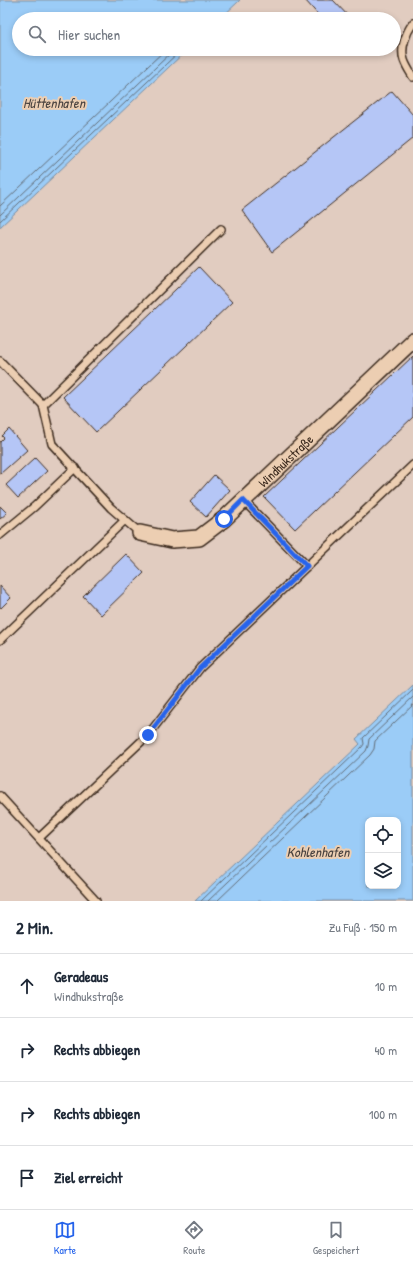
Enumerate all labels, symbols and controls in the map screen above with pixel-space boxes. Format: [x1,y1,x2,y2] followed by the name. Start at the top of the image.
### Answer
[12,12,401,56] search box
[26,23,48,45] icon: search
[58,24,120,45] text: Hier suchen
[23,93,87,112] water label: Hüttenhafen
[254,430,317,491] street label: Windhukstraße
[215,510,233,528] route start
[139,726,157,744] route end
[365,817,401,889] map controls
[365,817,401,853] button: locate
[287,842,351,861] water label: Kohlenhafen
[365,853,401,889] button: layers
[16,916,53,939] text: 2 Min.
[329,918,397,936] text: Zu Fuß · 150 m
[54,966,108,987] text: Geradeaus
[16,975,38,997] icon: ahead
[375,977,397,995] text: 10 m
[54,987,124,1005] text: Windhukstraße
[16,1039,38,1061] icon: right
[54,1039,140,1060] text: Rechts abbiegen
[374,1041,397,1059] text: 40 m
[16,1103,38,1125] icon: right
[54,1103,140,1124] text: Rechts abbiegen
[369,1105,397,1123] text: 100 m
[16,1167,38,1189] icon: arrive
[54,1167,123,1188] text: Ziel erreicht
[54,1219,76,1257] tab: Karte
[183,1219,205,1257] tab: Route
[313,1219,359,1257] tab: Gespeichert

